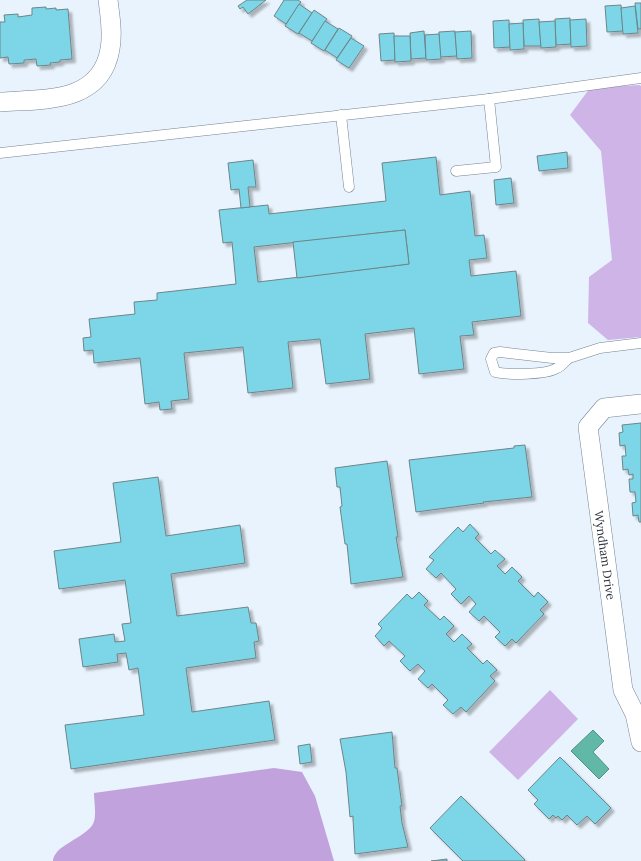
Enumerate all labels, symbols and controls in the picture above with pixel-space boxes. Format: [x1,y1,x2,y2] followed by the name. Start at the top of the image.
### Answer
[591,509,619,601] street label: Wyndham Drive

